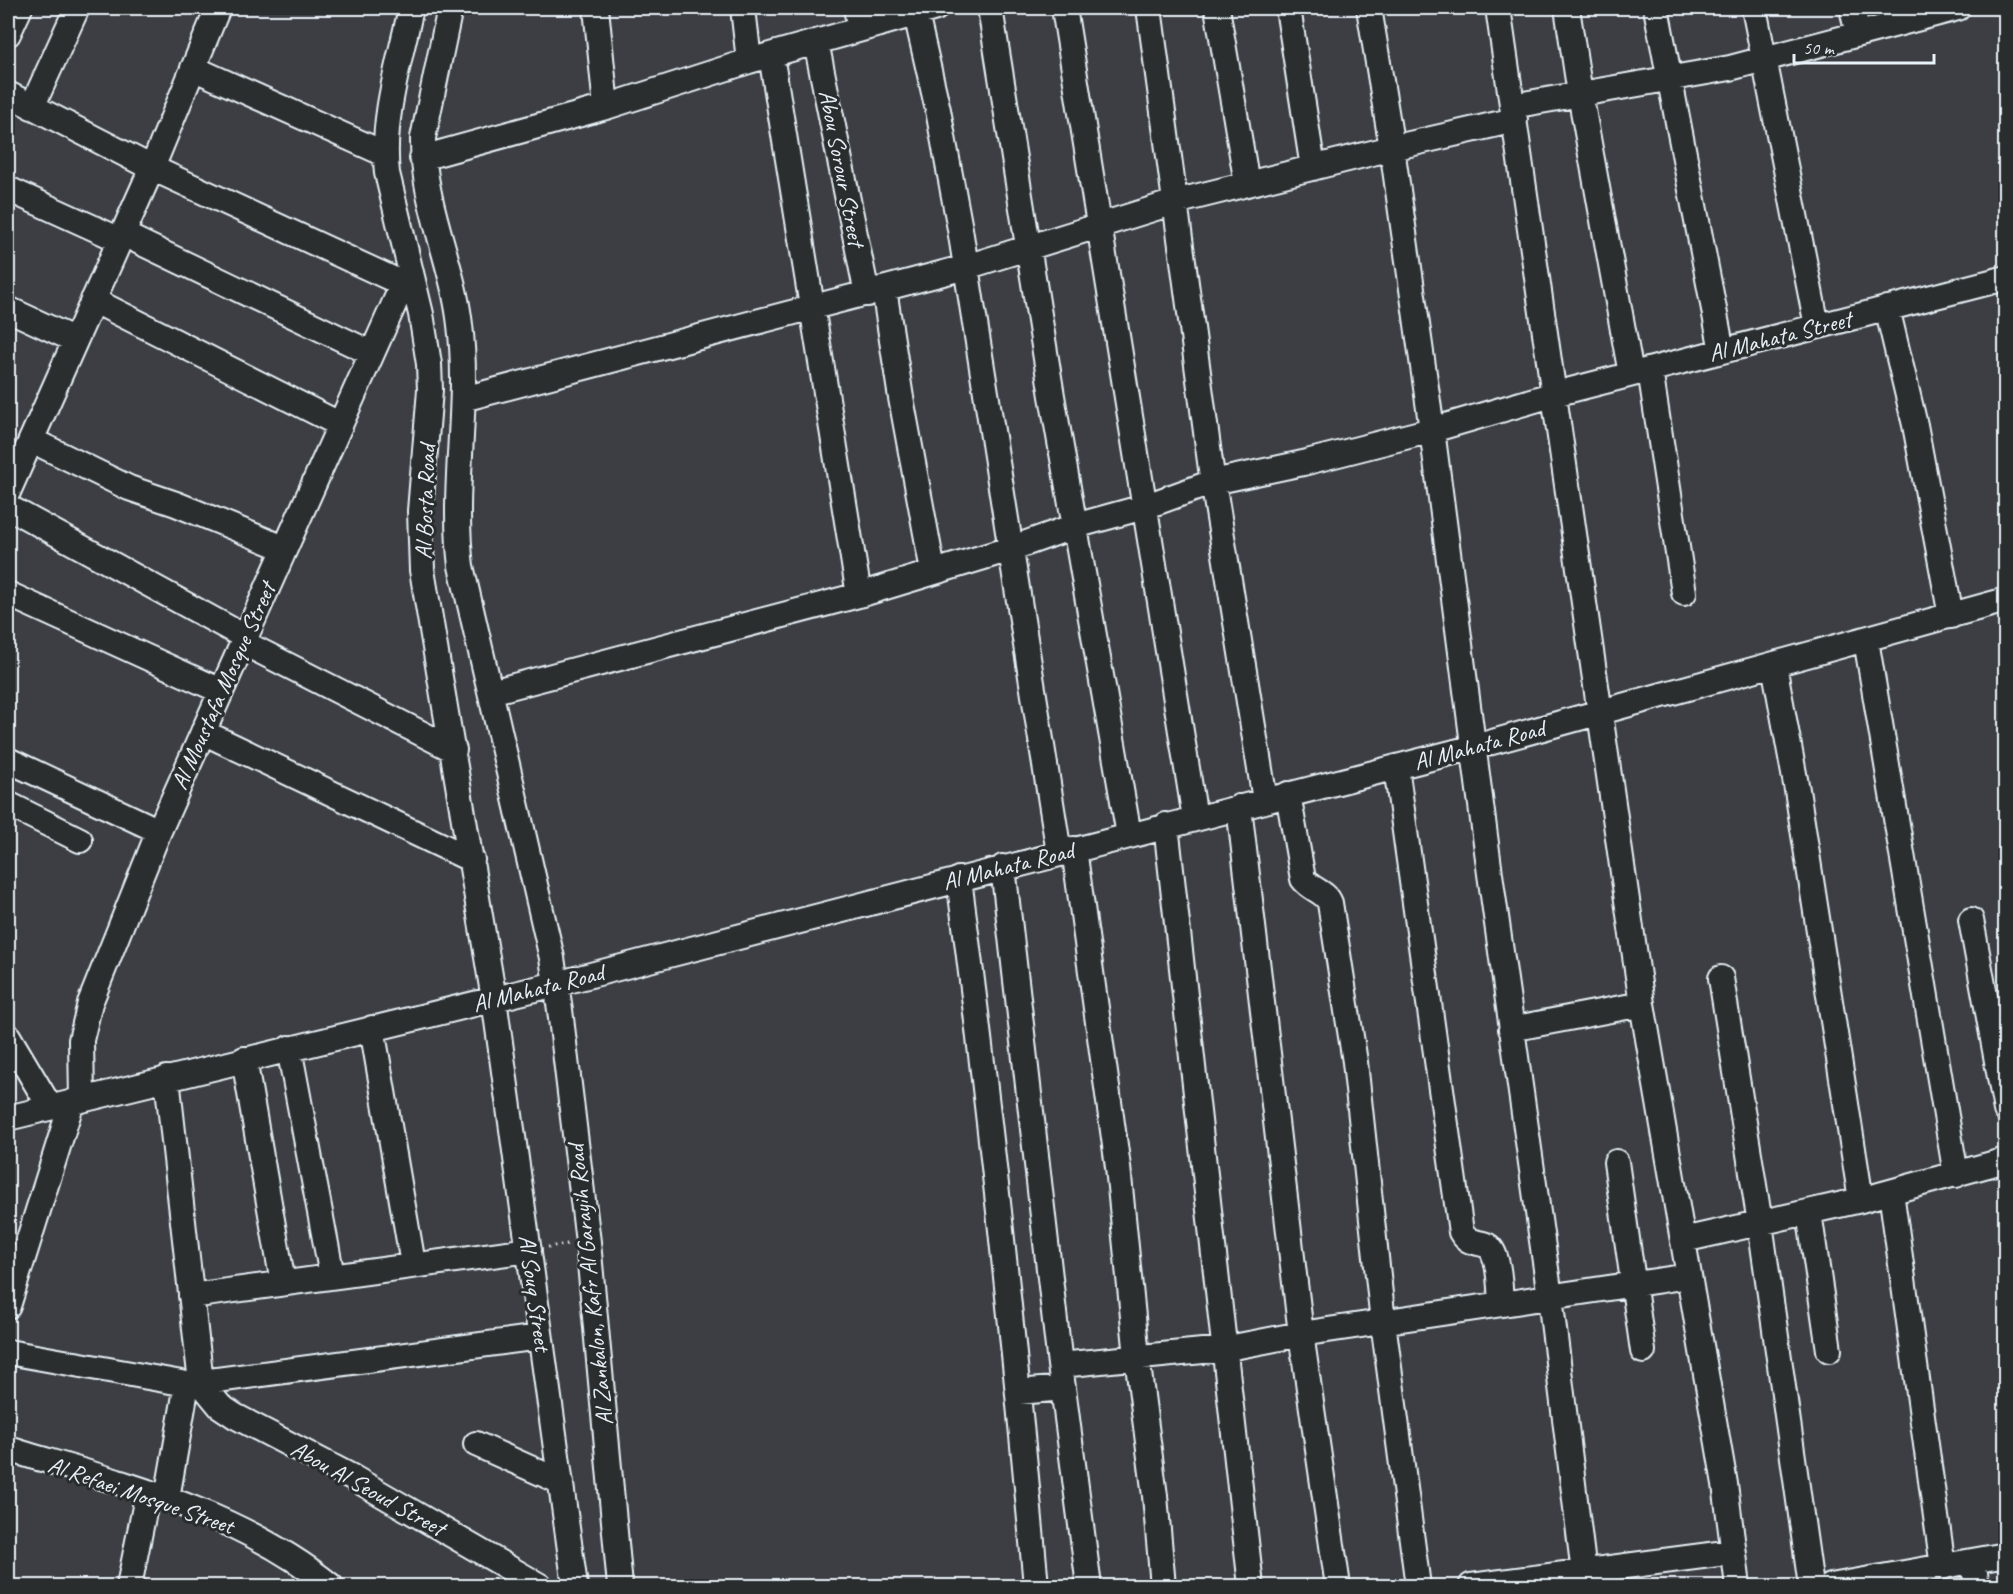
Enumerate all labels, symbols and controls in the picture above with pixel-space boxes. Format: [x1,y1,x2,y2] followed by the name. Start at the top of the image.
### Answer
[1794,27,1934,65] scale bar
[1803,37,1836,59] text: 50 m
[812,87,872,252] street label: Abou Sorour Street
[1706,303,1857,368] street label: Al Mahata Street
[408,441,442,560] street label: Al Bosta Road
[164,575,283,794] street label: Al Moustafa Mosque Street
[1410,712,1551,777] street label: Al Mahata Road
[939,834,1080,897] street label: Al Mahata Road
[469,956,610,1019] street label: Al Mahata Road
[560,1139,620,1427] street label: Al Zankalon, Kafr Al Garayih Road
[512,1233,558,1355] street label: Al Souq Street
[286,1433,453,1544] street label: Abou Al Seoud Street
[44,1449,240,1541] street label: Al Refaei Mosque Street

